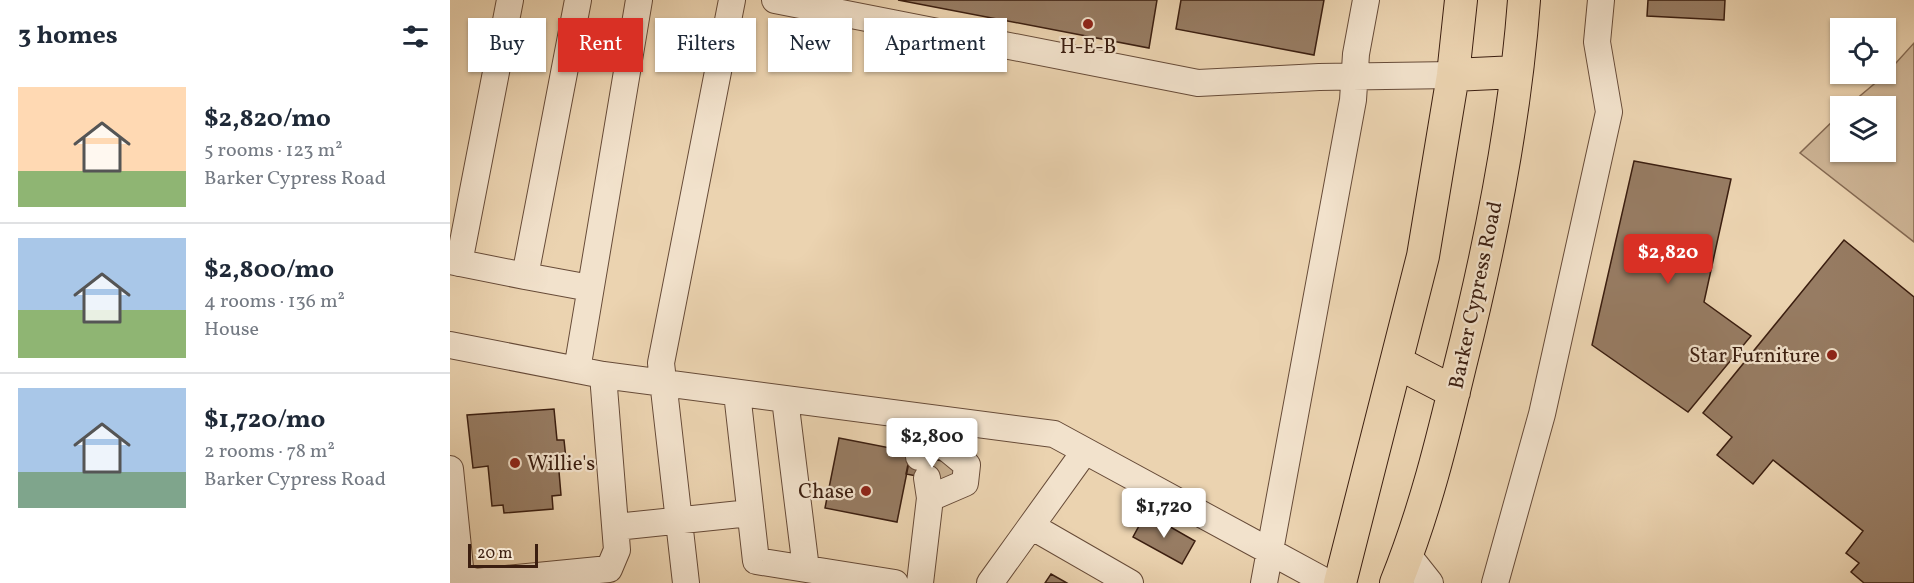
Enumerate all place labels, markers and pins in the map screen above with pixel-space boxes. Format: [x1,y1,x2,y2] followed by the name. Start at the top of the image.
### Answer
[1081,17,1095,31] marker: H-E-B
[1060,33,1116,62] place label: H-E-B
[1619,234,1717,285] pin: $2,820
[1689,342,1820,371] place label: Star Furniture
[1825,348,1839,362] marker: Star Furniture
[883,418,981,469] pin: $2,800
[527,450,595,479] place label: Willie's
[508,456,522,470] marker: Willie's
[798,478,854,507] place label: Chase
[859,484,873,498] marker: Chase
[1115,488,1213,539] pin: $1,720

